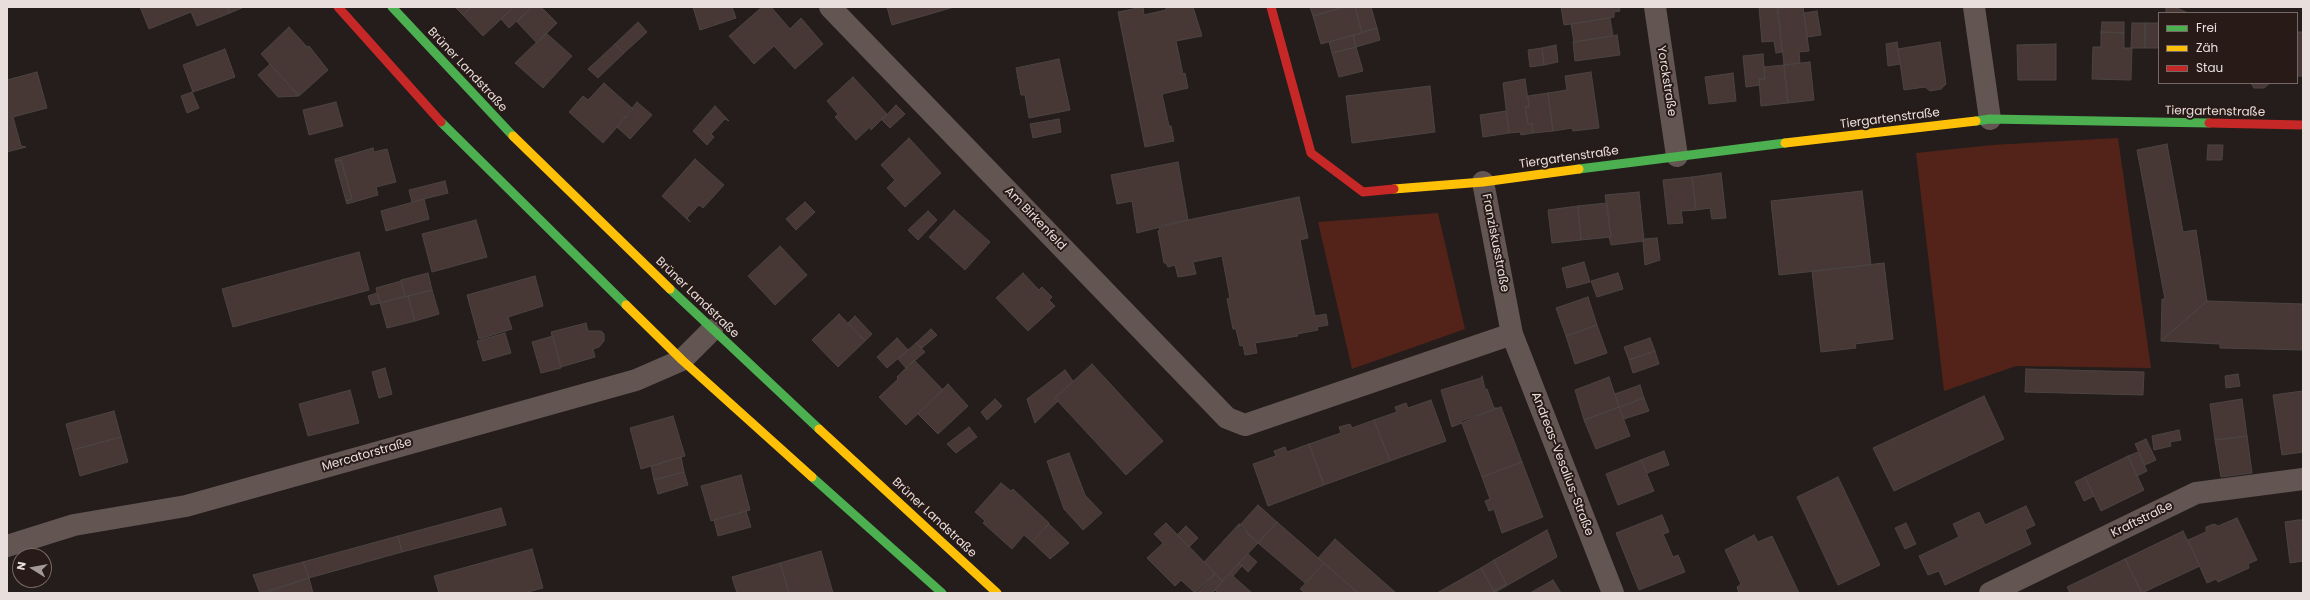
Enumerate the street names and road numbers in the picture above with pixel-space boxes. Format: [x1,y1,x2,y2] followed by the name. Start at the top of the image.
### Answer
[424,25,510,115] street label: Brüner Landstraße
[1653,45,1679,117] street label: Yorckstraße
[2165,104,2265,120] street label: Tiergartenstraße
[1839,106,1941,132] street label: Tiergartenstraße
[1518,144,1620,172] street label: Tiergartenstraße
[1001,184,1069,254] street label: Am Birkenfeld
[1478,193,1512,293] street label: Franziskusstraße
[652,255,742,341] street label: Brüner Landstraße
[1528,390,1596,538] street label: Andreas-Vesalius-Straße
[320,435,414,475] street label: Mercatorstraße
[889,475,979,561] street label: Brüner Landstraße
[2109,499,2175,541] street label: Kraftstraße

